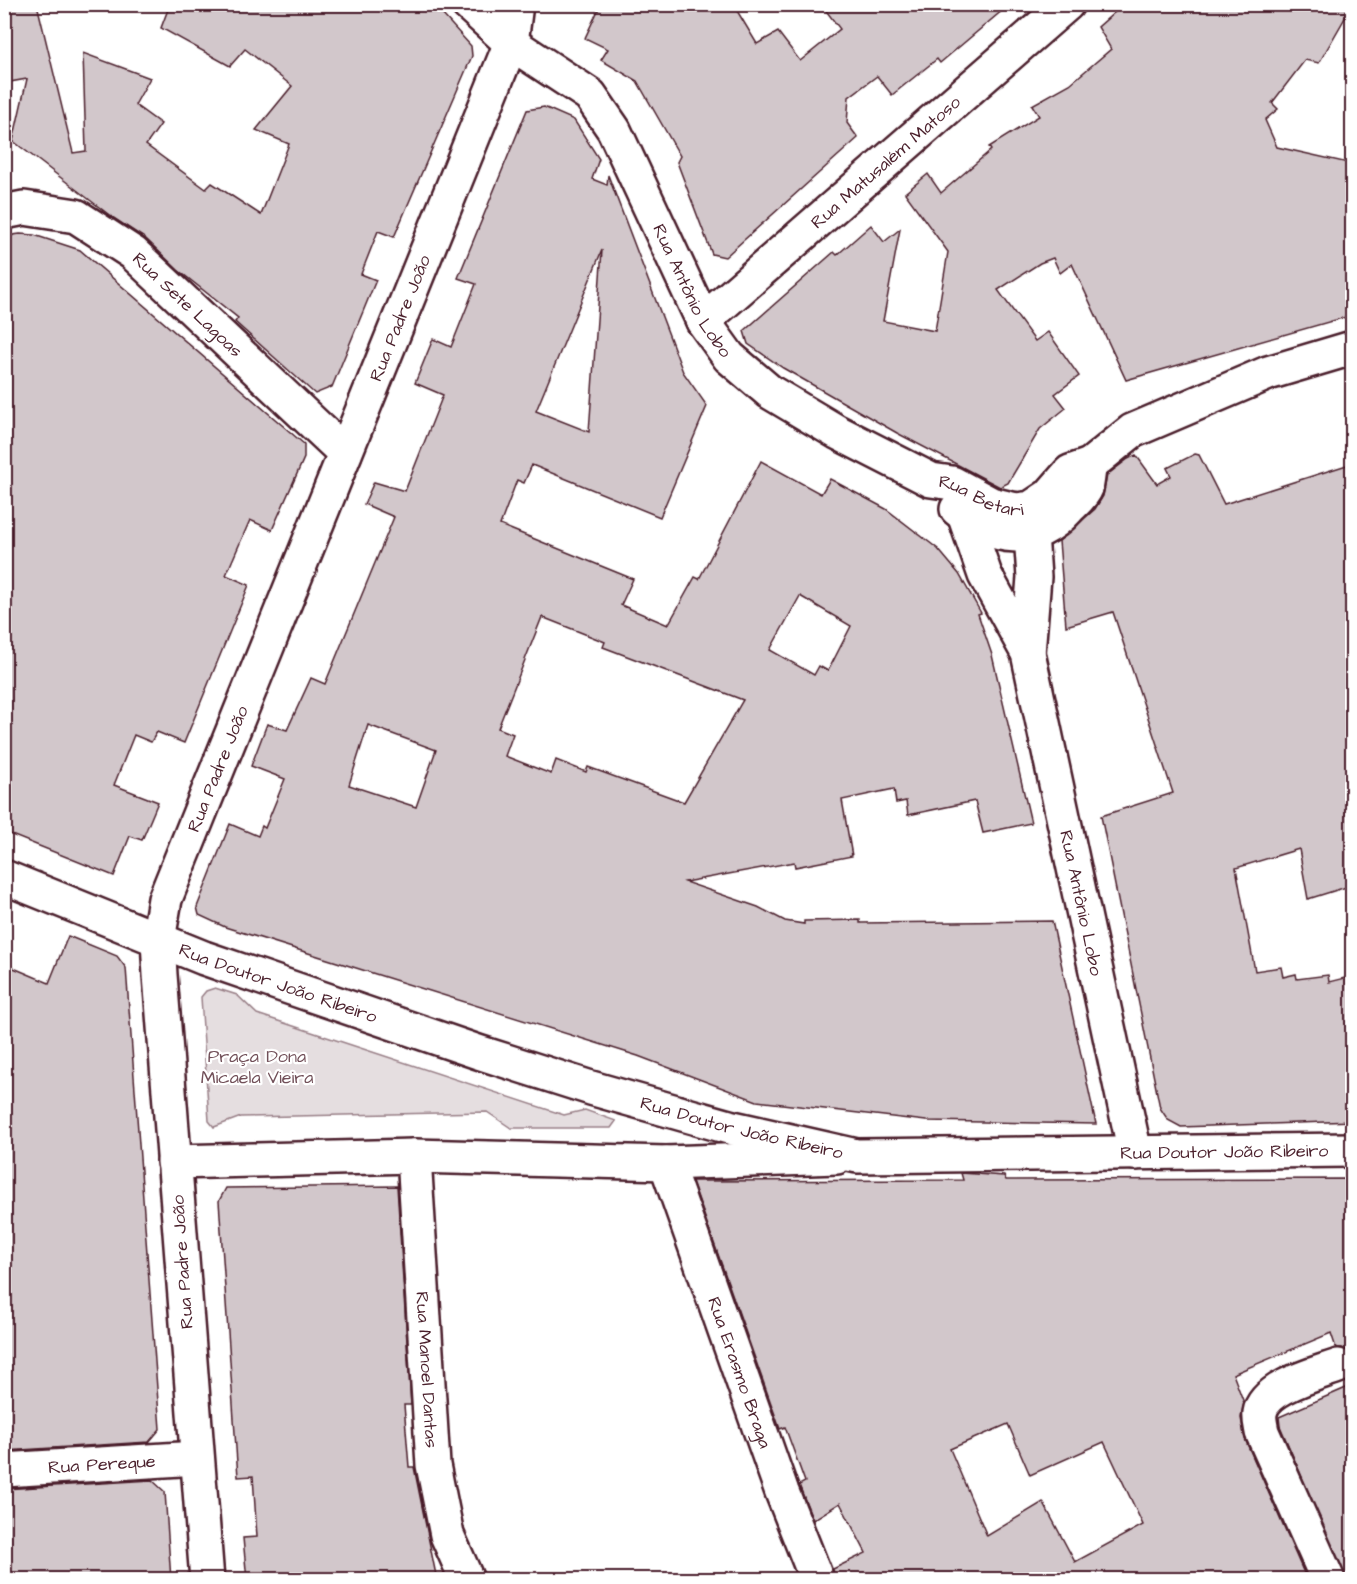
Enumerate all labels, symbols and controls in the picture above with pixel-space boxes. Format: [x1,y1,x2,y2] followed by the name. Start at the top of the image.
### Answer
[805,90,966,235] street label: Rua Matusalém Matoso
[646,220,738,363] street label: Rua Antônio Lobo
[127,247,248,363] street label: Rua Sete Lagoas
[364,251,437,385] street label: Rua Padre João
[937,469,1025,524] street label: Rua Betari
[181,702,255,836] street label: Rua Padre João
[1053,828,1109,978] street label: Rua Antônio Lobo
[175,937,380,1029] street label: Rua Doutor João Ribeiro
[201,1044,313,1090] park label: Praça Dona Micaela Vieira
[637,1091,845,1165] street label: Rua Doutor João Ribeiro
[1120,1138,1329,1166] street label: Rua Doutor João Ribeiro
[165,1194,200,1330] street label: Rua Padre João
[409,1291,444,1449] street label: Rua Manoel Dantas
[701,1293,778,1452] street label: Rua Erasmo Braga
[47,1449,156,1480] street label: Rua Pereque

